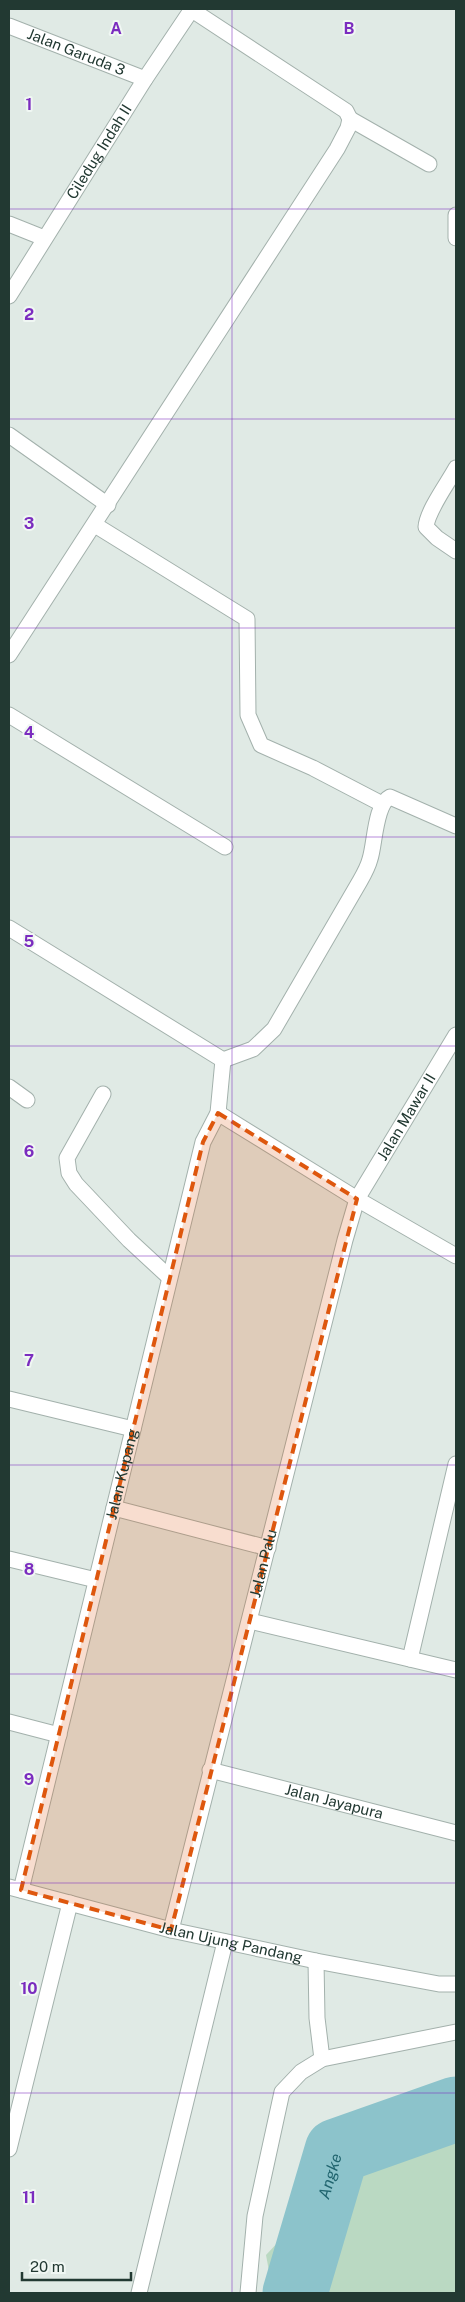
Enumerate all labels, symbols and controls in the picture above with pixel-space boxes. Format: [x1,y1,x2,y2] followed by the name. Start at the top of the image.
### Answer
[110,19,122,38] text: A
[344,19,355,38] text: B
[25,25,128,78] street label: Jalan Garuda 3
[26,95,32,114] text: 1
[63,101,135,202] street label: Ciledug Indah II
[24,305,34,324] text: 2
[24,514,34,533] text: 3
[24,723,35,742] text: 4
[24,932,35,951] text: 5
[373,1070,439,1163] street label: Jalan Mawar II
[24,1142,34,1161] text: 6
[24,1351,34,1370] text: 7
[102,1427,141,1521] street label: Jalan Kupang
[246,1527,280,1599] street label: Jalan Palu
[24,1560,35,1579] text: 8
[24,1770,34,1789] text: 9
[283,1781,385,1822] street label: Jalan Jayapura
[158,1918,304,1966] street label: Jalan Ujung Pandang
[20,1979,38,1998] text: 10
[314,2151,346,2201] water label: Angke
[22,2188,36,2207] text: 11
[22,2250,131,2282] scale bar
[30,2258,65,2275] text: 20 m

